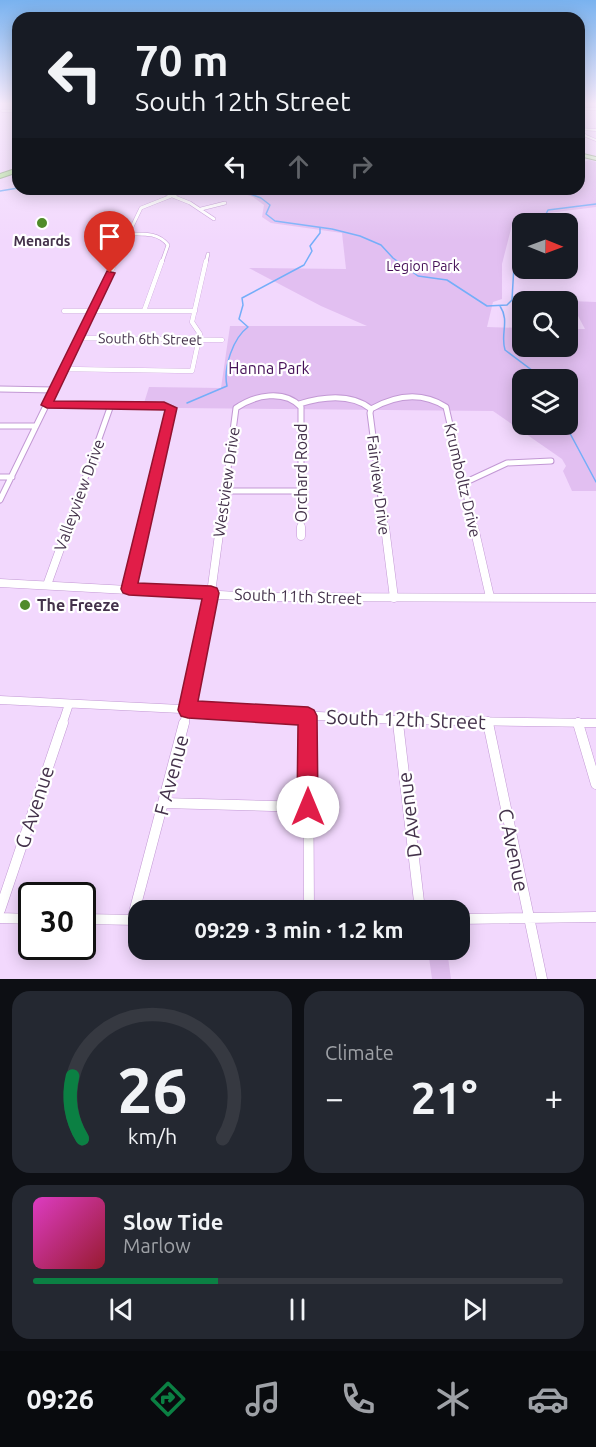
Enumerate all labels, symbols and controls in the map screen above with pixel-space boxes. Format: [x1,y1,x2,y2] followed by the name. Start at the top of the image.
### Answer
[36,36,114,114] icon: left
[135,37,229,84] text: 70 m
[135,86,351,116] text: South 12th Street
[219,150,252,183] icon: left
[282,150,315,183] icon: ahead
[345,150,378,183] icon: right
[84,211,135,273] pin
[512,213,578,279] north arrow
[512,213,578,435] map controls
[35,216,49,230] marker: Menards
[93,220,126,253] icon: arrive
[14,233,71,249] place label: Menards
[386,258,460,274] park label: Legion Park
[512,291,578,357] button: search
[98,330,203,348] street label: South 6th Street
[228,359,310,377] park label: Hanna Park
[512,369,578,435] button: layers
[441,421,485,539] street label: Krumboltz Drive
[292,423,310,523] street label: Orchard Road
[209,426,243,538] street label: Westview Drive
[364,434,394,536] street label: Fairview Drive
[50,437,108,553] street label: Valleyview Drive
[234,585,363,607] street label: South 11th Street
[37,596,119,614] place label: The Freeze
[18,598,32,612] marker: The Freeze
[326,705,486,733] street label: South 12th Street
[149,732,193,818] street label: F Avenue
[10,763,58,851] street label: G Avenue
[392,771,426,859] street label: D Avenue
[276,775,340,839] position arrow
[494,806,534,894] street label: C Avenue
[18,882,96,960] speed limit sign: 30
[194,917,404,942] text: 09:29 · 3 min · 1.2 km
[325,1041,394,1064] text: Climate
[117,1055,187,1125] text: 26
[411,1072,477,1123] text: 21°
[325,1079,344,1116] text: −
[544,1079,563,1116] text: +
[127,1124,177,1148] text: km/h
[123,1209,223,1234] text: Slow Tide
[123,1234,191,1257] text: Marlow
[105,1293,138,1326] icon: previous
[281,1293,314,1326] icon: pause
[458,1293,491,1326] icon: next
[147,1378,189,1420] icon: directions
[242,1378,284,1420] icon: music
[337,1378,379,1420] icon: phone
[432,1378,474,1420] icon: climate
[527,1378,569,1420] icon: car
[27,1384,94,1414] text: 09:26

